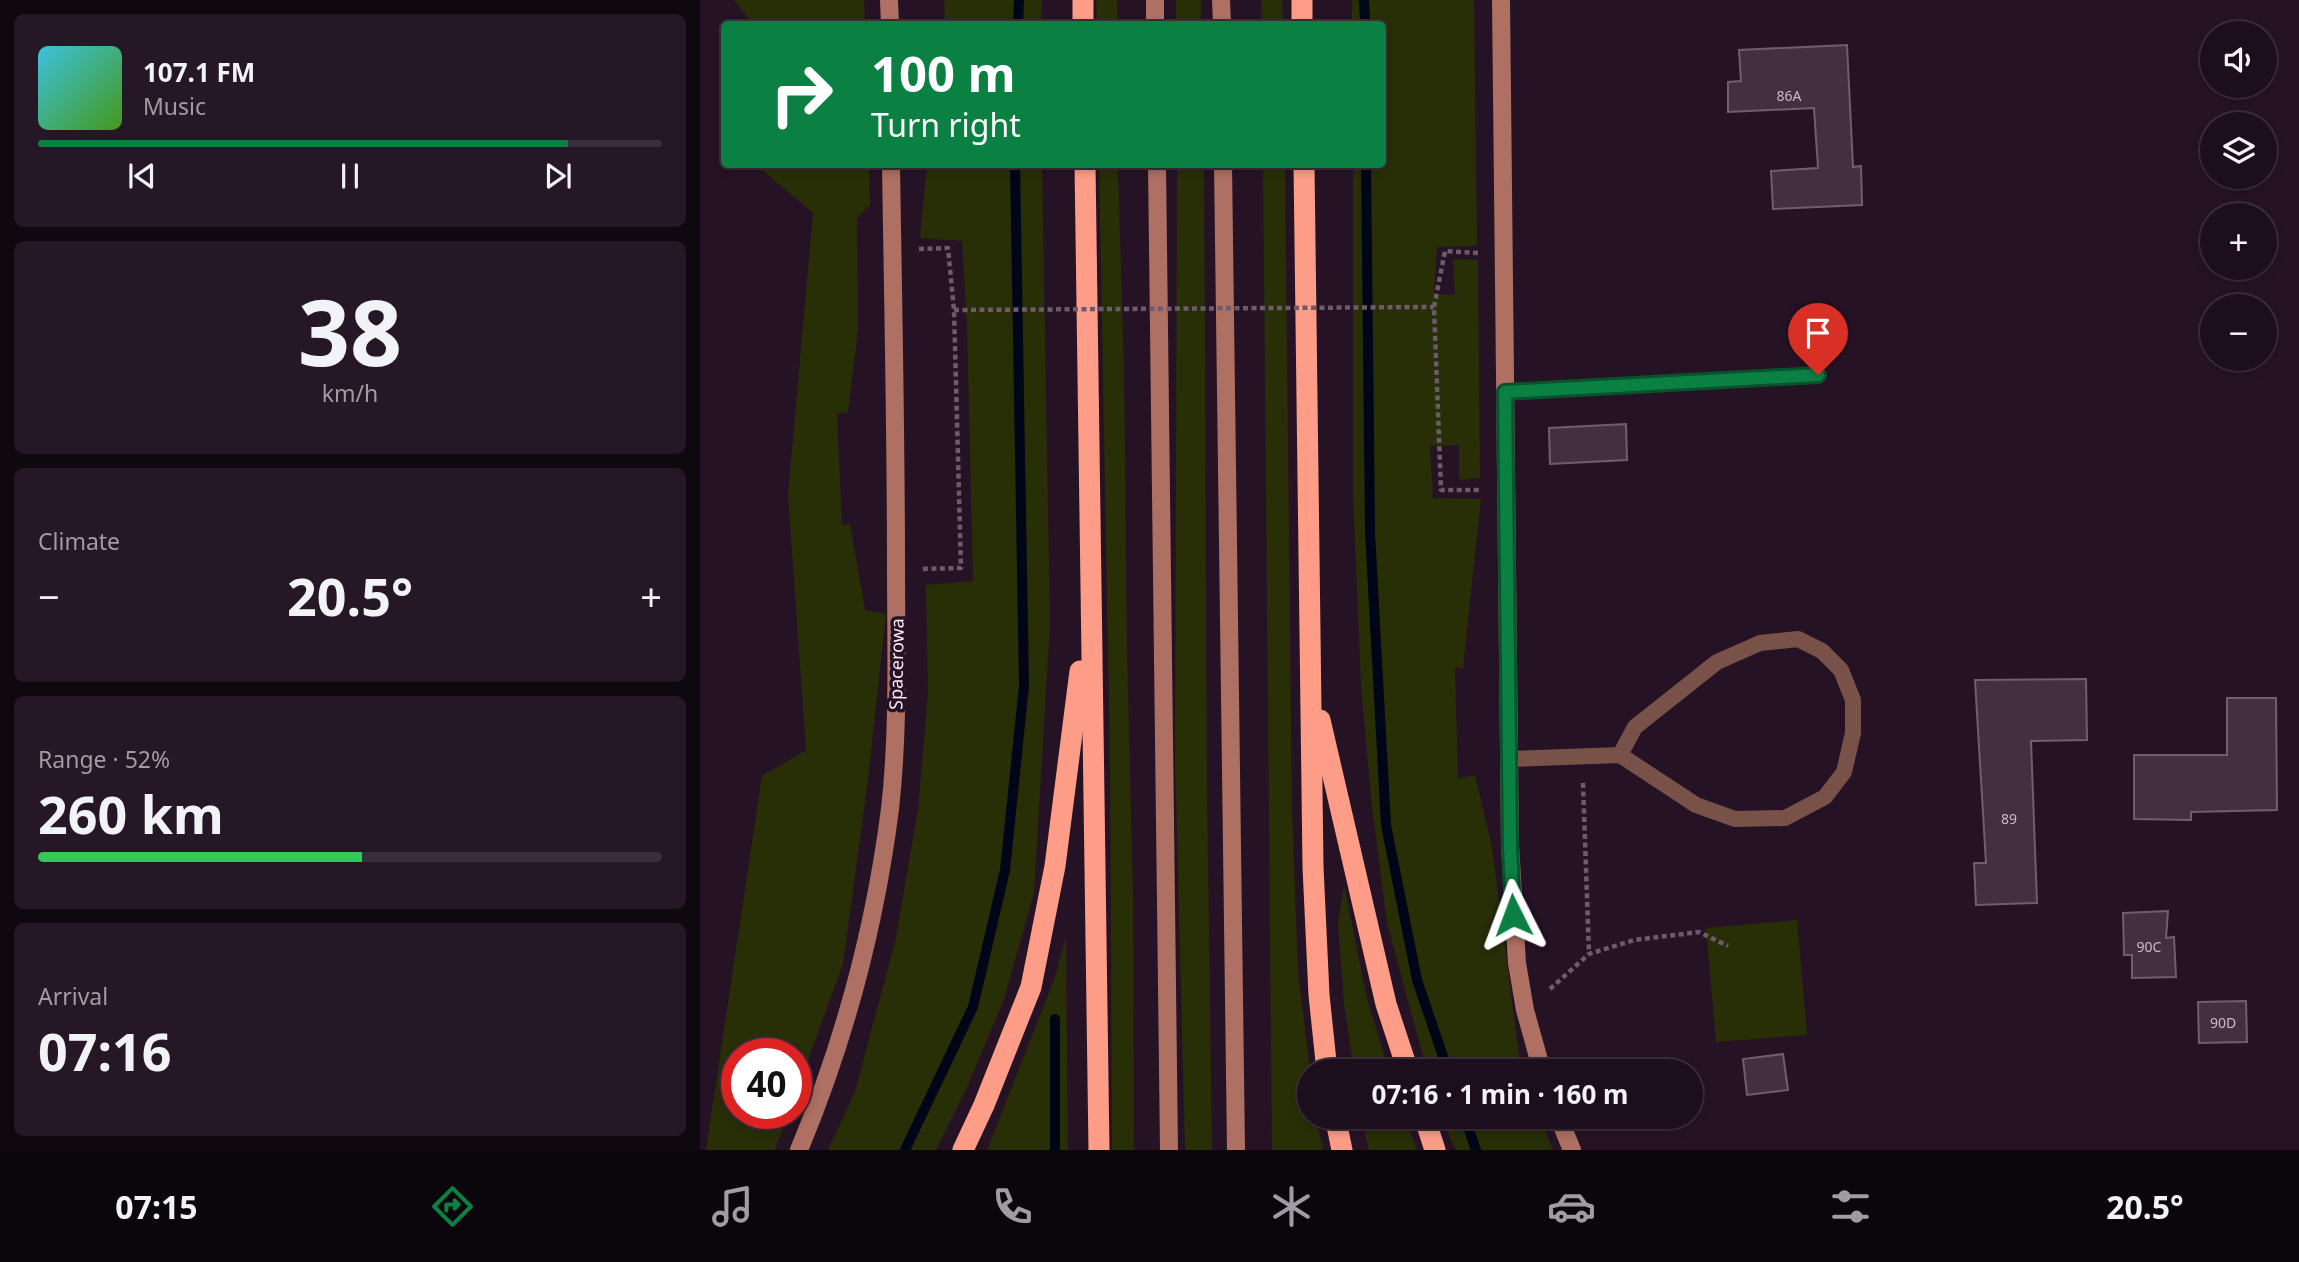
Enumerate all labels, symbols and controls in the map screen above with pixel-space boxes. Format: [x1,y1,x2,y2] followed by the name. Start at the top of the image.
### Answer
[2200,21,2277,371] map controls
[2200,21,2277,98] button: sound
[871,40,1016,106] text: 100 m
[756,49,847,140] icon: right
[143,54,255,90] text: 107.1 FM
[1777,86,1802,105] house number: 86A
[143,90,206,122] text: Music
[871,103,1021,146] text: Turn right
[2200,112,2277,189] button: layers
[123,157,161,195] icon: previous
[331,157,369,195] icon: pause
[539,157,577,195] icon: next
[2200,203,2277,280] button: +
[298,269,402,393] text: 38
[2200,294,2277,371] button: −
[1788,303,1848,375] pin
[1799,314,1837,352] icon: arrive
[322,377,378,409] text: km/h
[38,525,120,557] text: Climate
[287,560,413,631] text: 20.5°
[38,570,60,622] text: −
[640,570,662,622] text: +
[883,618,909,710] street label: Spacerowa
[38,743,170,775] text: Range · 52%
[38,778,224,849] text: 260 km
[2001,809,2017,828] house number: 89
[1476,878,1550,952] position arrow
[2137,937,2162,956] house number: 90C
[38,980,108,1012] text: Arrival
[2210,1013,2236,1032] house number: 90D
[38,1015,172,1086] text: 07:16
[721,1038,812,1129] speed limit sign: 40
[1372,1076,1628,1112] text: 07:16 · 1 min · 160 m
[428,1182,477,1231] icon: directions
[708,1182,757,1231] icon: music
[988,1182,1037,1231] icon: phone
[1267,1182,1316,1231] icon: climate
[1547,1182,1596,1231] icon: car
[1826,1182,1875,1231] icon: filters
[115,1185,198,1228] text: 07:15
[2106,1185,2184,1228] text: 20.5°

